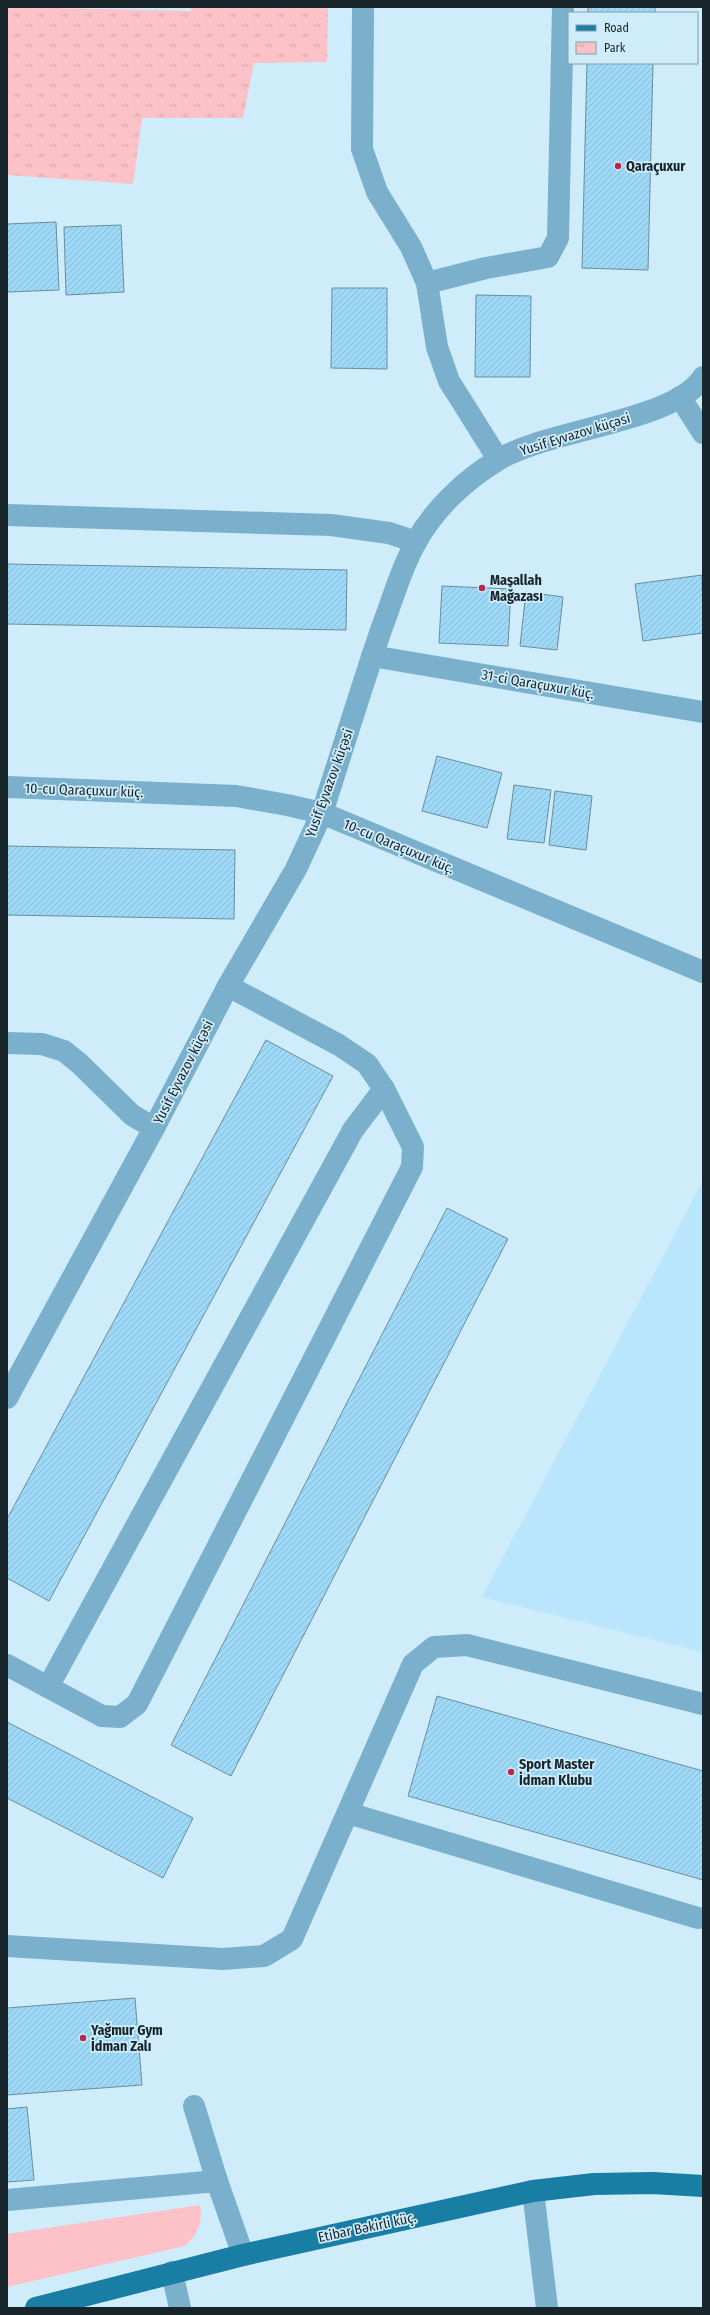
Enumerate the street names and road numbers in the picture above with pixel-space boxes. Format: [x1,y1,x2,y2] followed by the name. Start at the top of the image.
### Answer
[518,410,632,459] street label: Yusif Eyvazov küçəsi
[480,666,595,703] street label: 31-ci Qaraçuxur küç.
[302,727,357,840] street label: Yusif Eyvazov küçəsi
[24,780,144,801] street label: 10-cu Qaraçuxur küç.
[341,815,457,878] street label: 10-cu Qaraçuxur küç.
[150,1017,217,1127] street label: Yusif Eyvazov küçəsi
[317,2209,418,2246] street label: Etibar Bəkirli küç.

